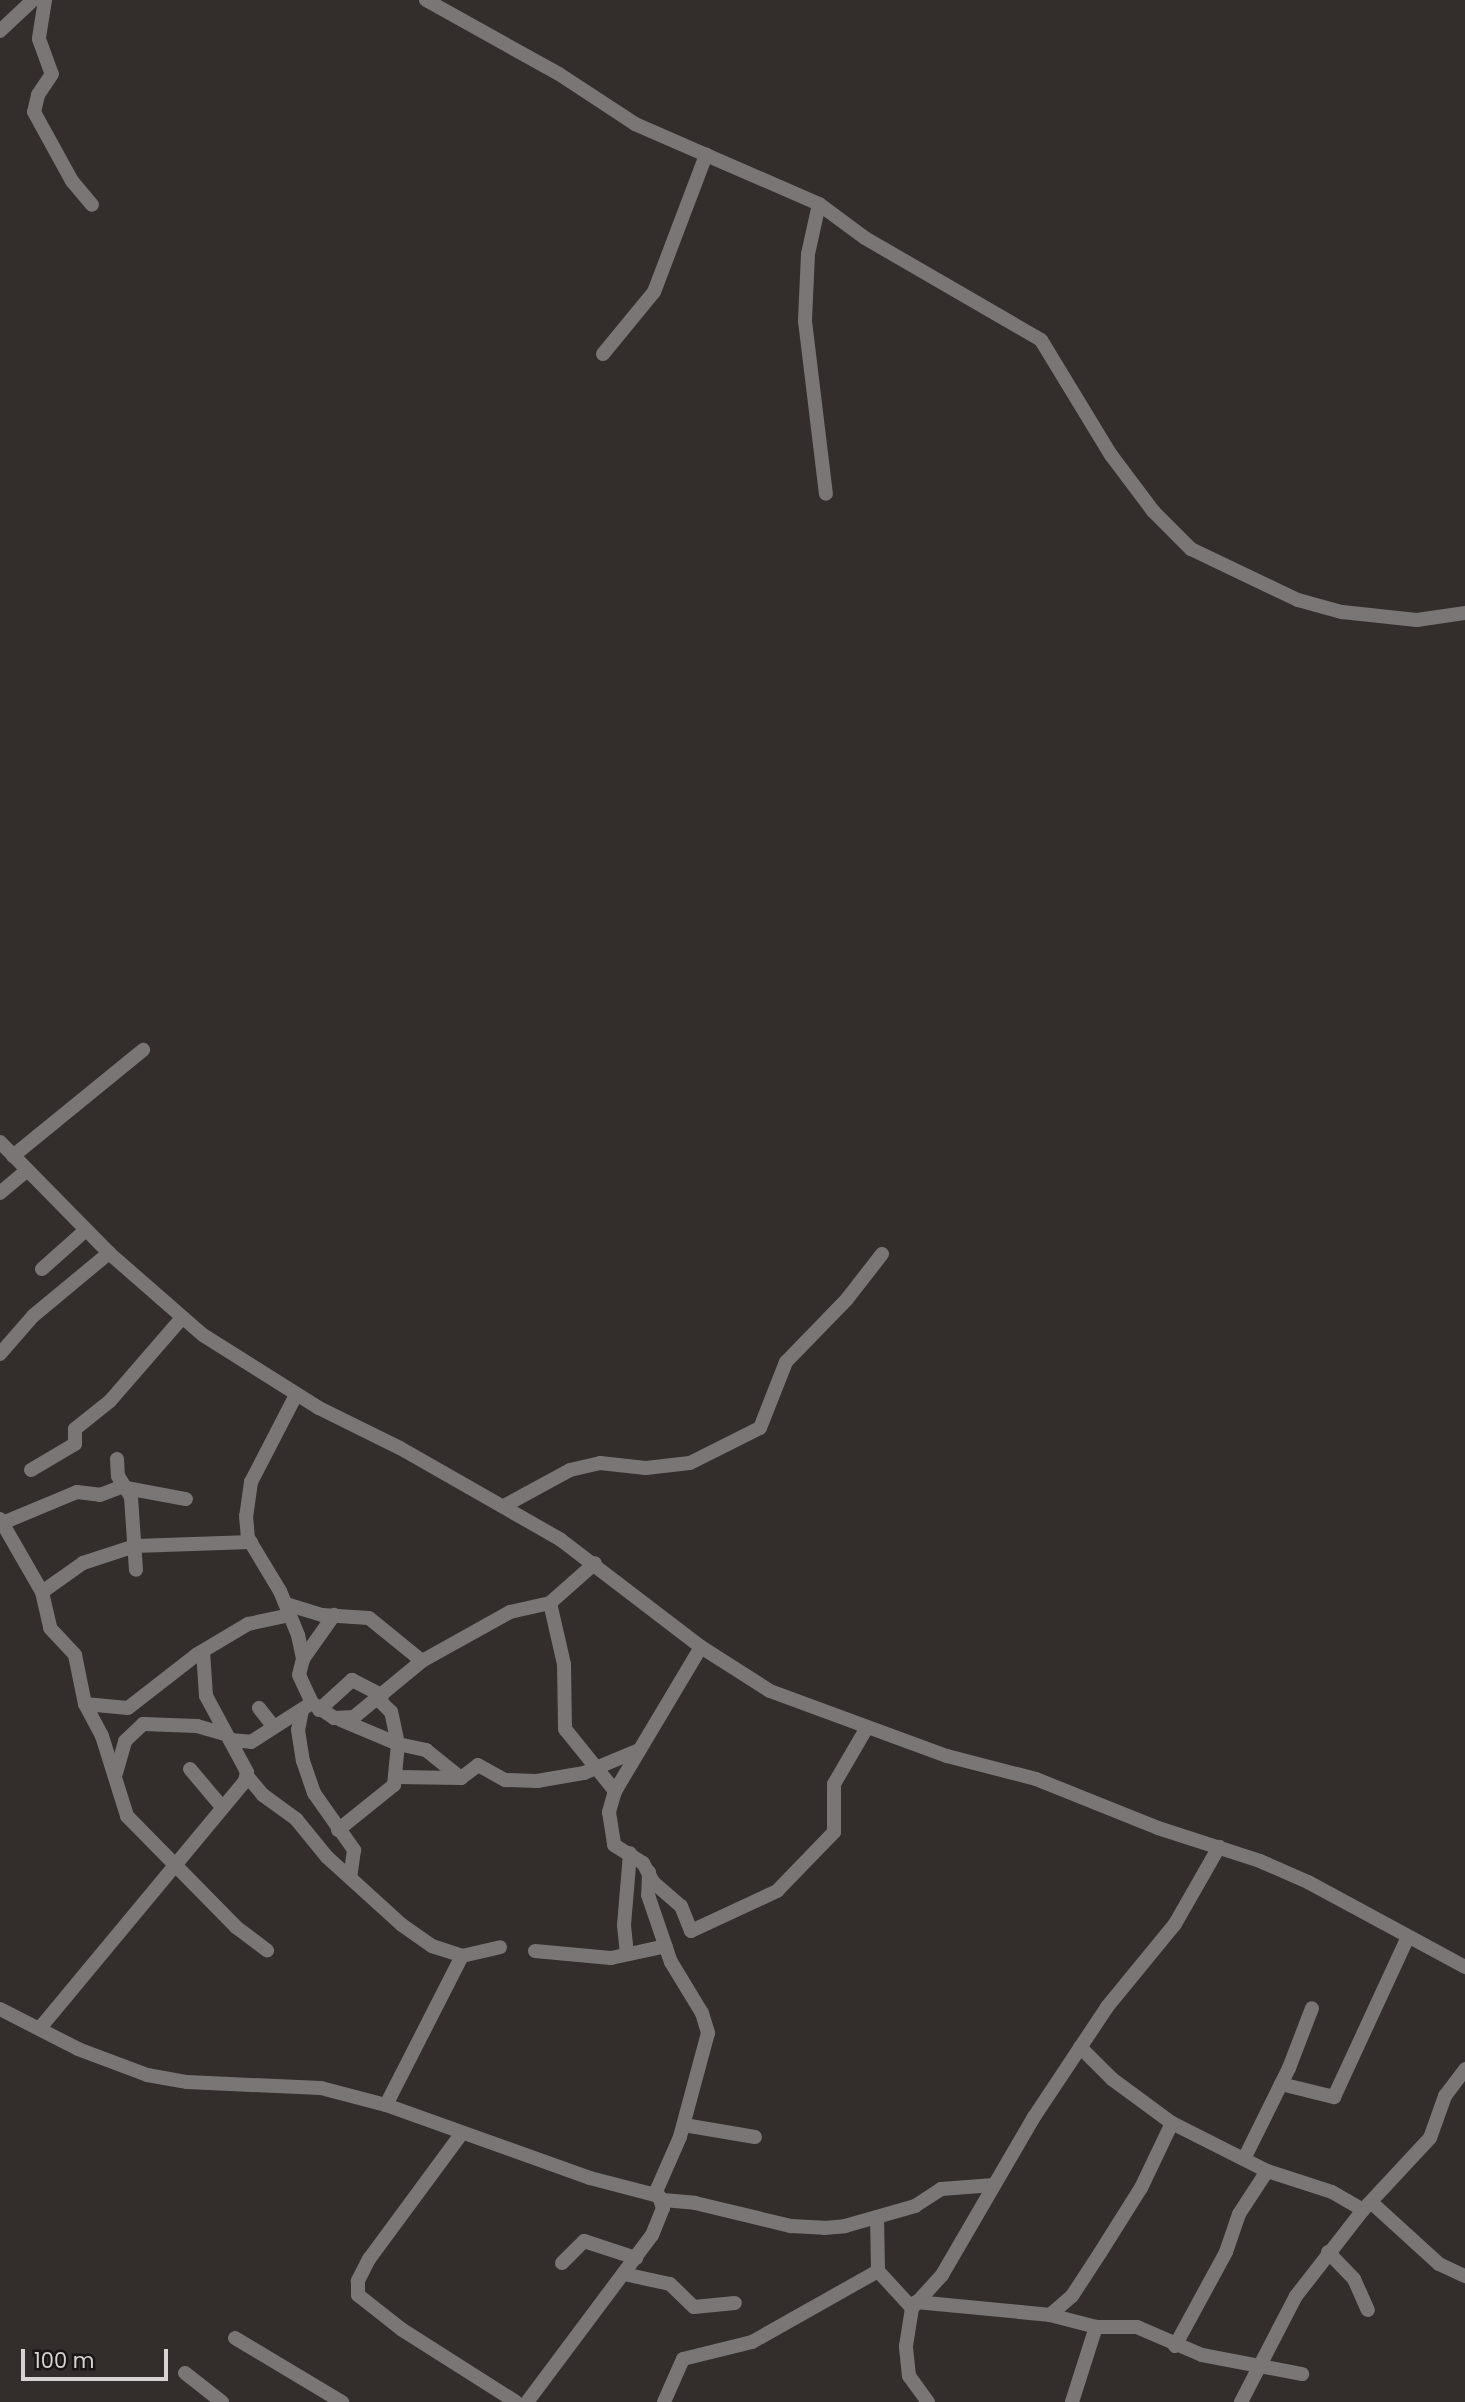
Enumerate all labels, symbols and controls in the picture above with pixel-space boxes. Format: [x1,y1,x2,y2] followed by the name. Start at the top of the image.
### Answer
[24,2336,172,2380] scale bar
[34,2346,94,2375] text: 100 m

